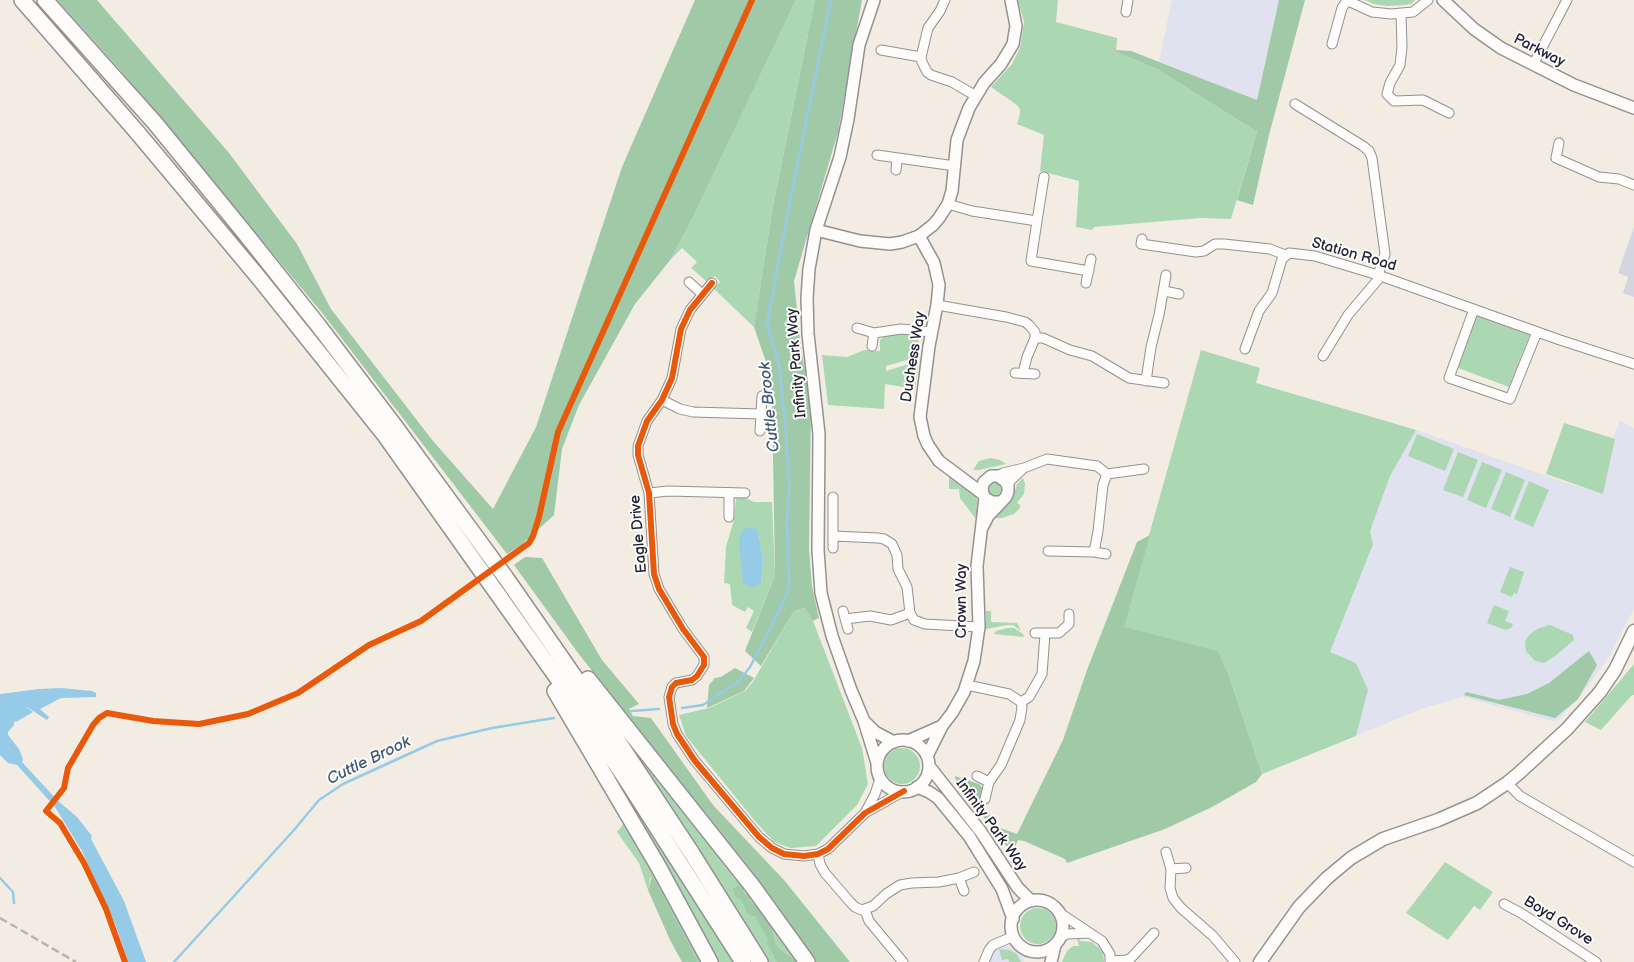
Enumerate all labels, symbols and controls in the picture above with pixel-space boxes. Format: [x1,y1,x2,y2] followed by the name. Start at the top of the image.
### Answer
[1510,30,1568,72] street label: Parkway
[1310,234,1398,276] street label: Station Road
[783,307,811,419] street label: Infinity Park Way
[898,310,930,404] street label: Duchess Way
[756,361,784,453] water label: Cuttle Brook
[627,494,651,574] street label: Eagle Drive
[953,564,971,638] street label: Crown Way
[324,733,414,789] water label: Cuttle Brook
[951,775,1031,875] street label: Infinity Park Way
[1520,893,1596,949] street label: Boyd Grove

